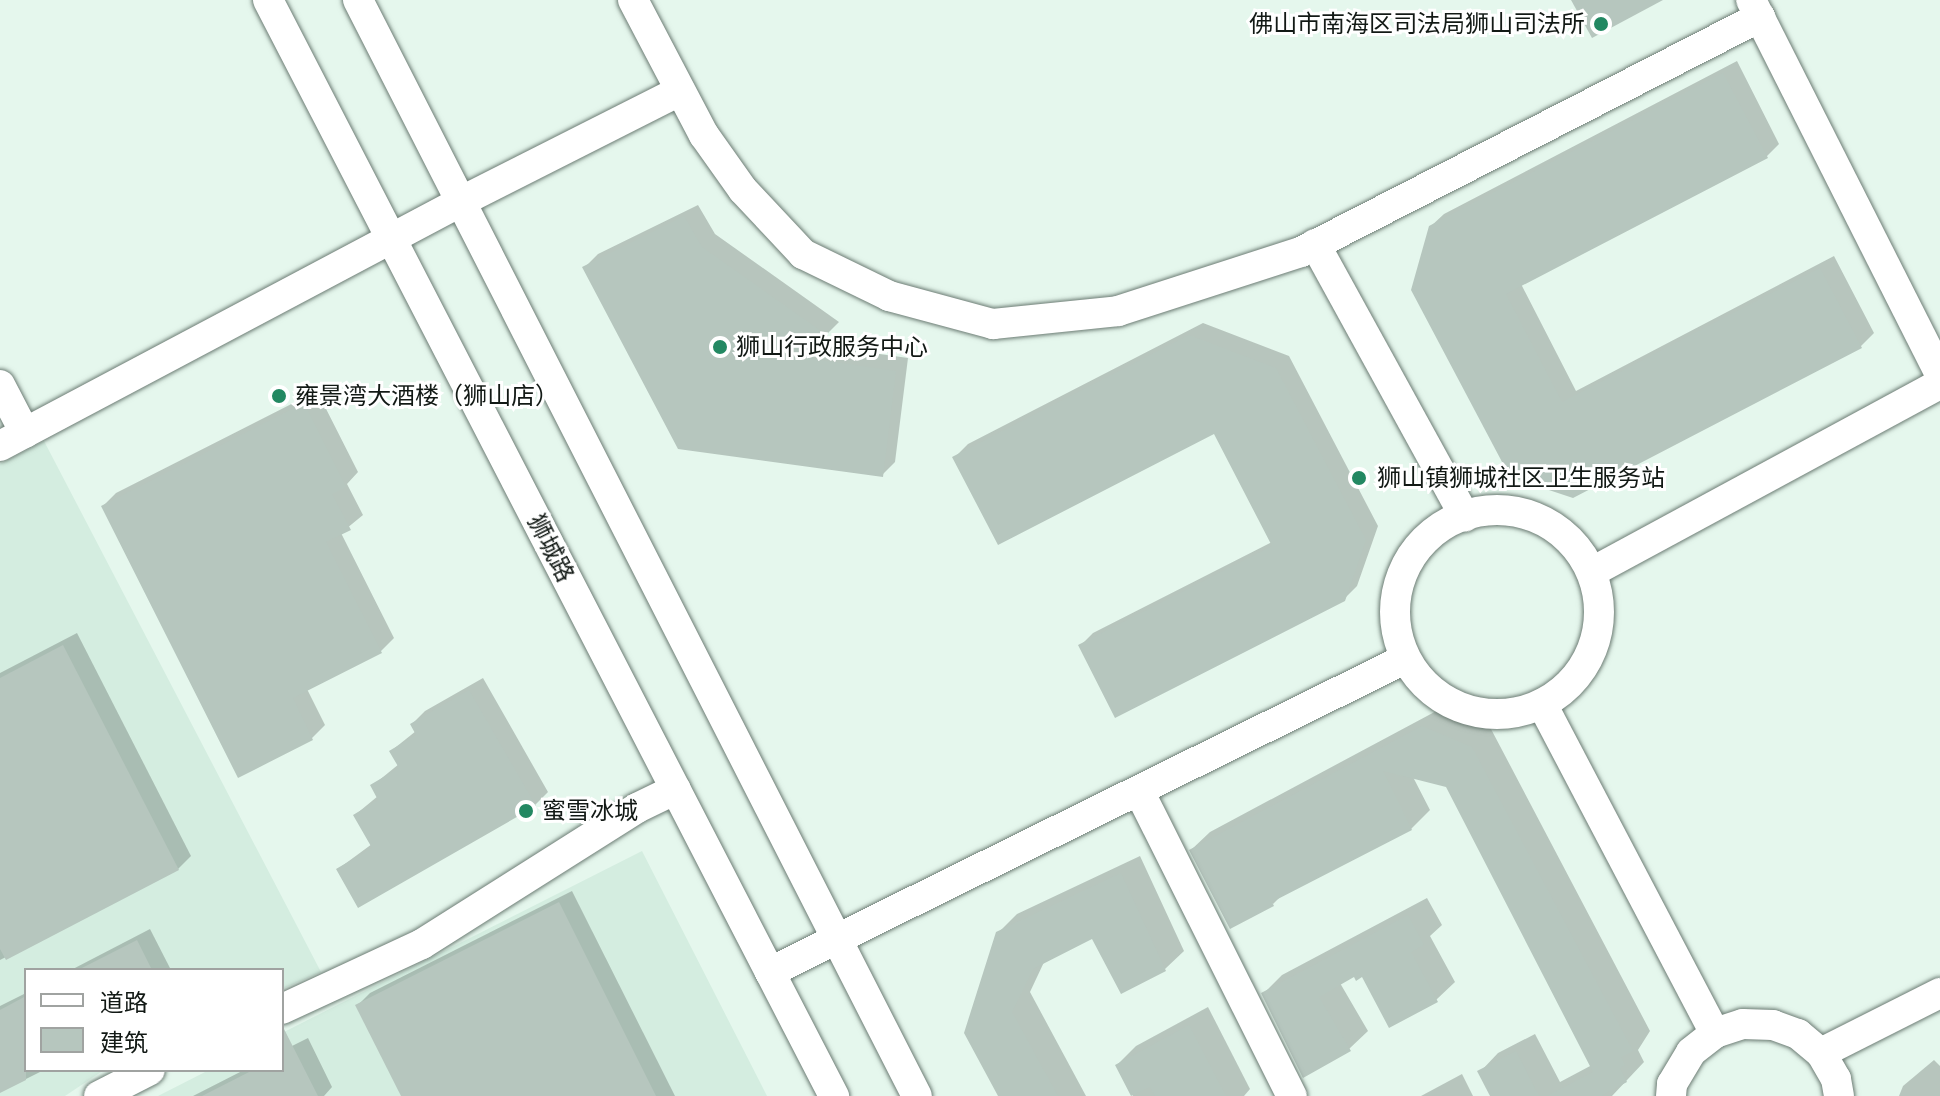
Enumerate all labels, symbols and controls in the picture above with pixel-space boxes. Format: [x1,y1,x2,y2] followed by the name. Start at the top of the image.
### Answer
[1249,10,1585,38] place label: 佛山市南海区司法局狮山司法所
[1592,15,1610,33] marker: 佛山市南海区司法局狮山司法所
[736,333,928,361] place label: 狮山行政服务中心
[711,338,729,356] marker: 狮山行政服务中心
[295,382,559,410] place label: 雍景湾大酒楼（狮山店）
[270,387,288,405] marker: 雍景湾大酒楼（狮山店）
[1377,464,1665,492] place label: 狮山镇狮城社区卫生服务站
[1348,467,1370,489] marker: 狮山镇狮城社区卫生服务站
[522,509,580,587] street label: 狮城路
[542,797,638,825] place label: 蜜雪冰城
[517,802,535,820] marker: 蜜雪冰城
[24,968,284,1072] legend
[100,987,148,1018] text: 道路
[100,1027,148,1058] text: 建筑

